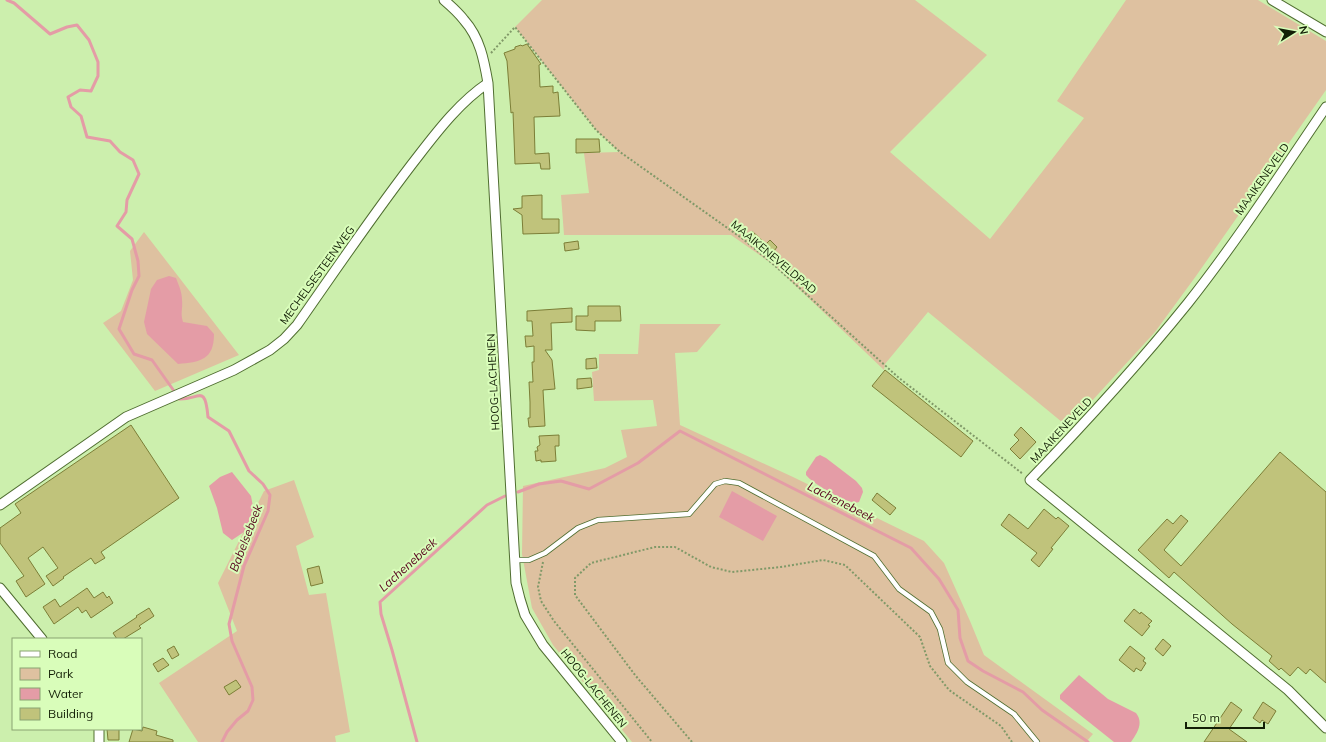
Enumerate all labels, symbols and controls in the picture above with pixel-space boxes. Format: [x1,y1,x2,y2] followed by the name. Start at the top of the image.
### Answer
[1274,12,1314,52] north arrow
[1296,25,1311,36] text: N
[1232,140,1292,218] street label: MAAIKENEVELD
[728,217,820,297] street label: MAAIKENEVELDPAD
[277,223,357,327] street label: MECHELSESTEENWEG
[483,333,503,431] street label: HOOG-LACHENEN
[1027,394,1095,466] street label: MAAIKENEVELD
[805,478,878,525] water label: Lachenebeek
[226,501,266,574] water label: Babelsebeek
[375,534,441,595] water label: Lachenebeek
[12,638,142,730] legend
[48,646,77,661] text: Road
[558,646,630,730] street label: HOOG-LACHENEN
[48,666,74,681] text: Park
[48,686,84,701] text: Water
[1186,704,1264,730] scale bar
[48,706,93,721] text: Building
[1192,710,1220,725] text: 50 m

